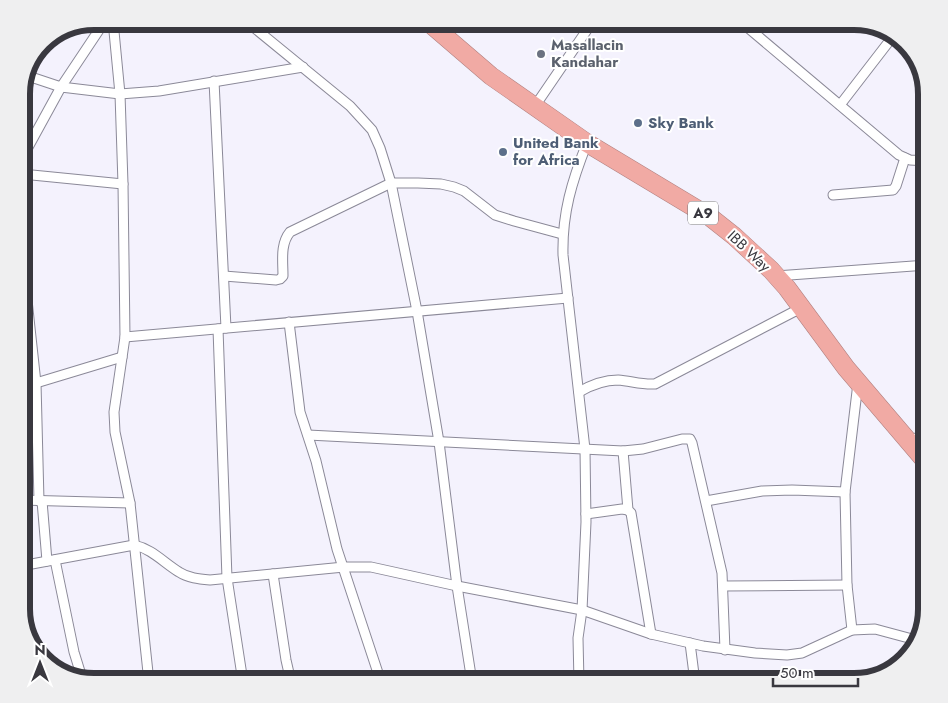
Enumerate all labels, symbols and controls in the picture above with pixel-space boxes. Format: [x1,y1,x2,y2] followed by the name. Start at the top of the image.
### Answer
[551,34,624,73] place label: Masallacin Kandahar
[535,48,547,60] marker: Masallacin Kandahar
[648,112,714,134] place label: Sky Bank
[632,117,644,129] marker: Sky Bank
[513,132,599,171] place label: United Bank for Africa
[497,146,509,158] marker: United Bank for Africa
[688,202,718,224] road number: A9
[722,225,776,277] street label: IBB Way
[15,638,65,688] north arrow
[34,640,46,660] text: N
[773,656,858,688] scale bar
[780,662,814,684] text: 50 m

